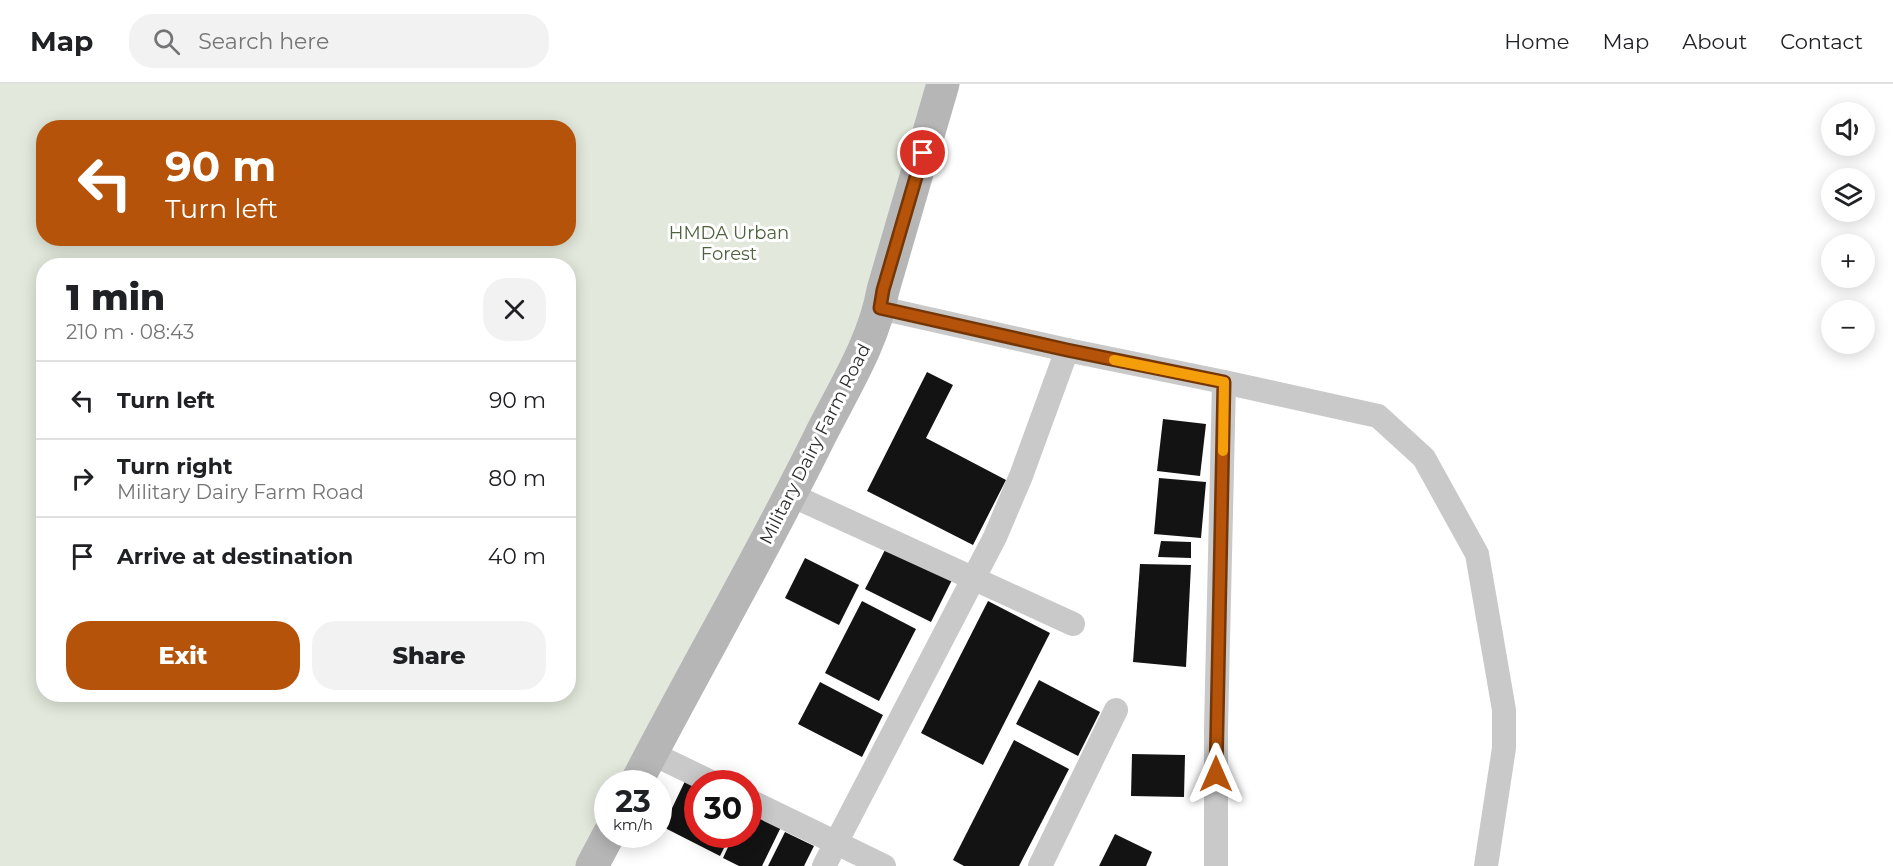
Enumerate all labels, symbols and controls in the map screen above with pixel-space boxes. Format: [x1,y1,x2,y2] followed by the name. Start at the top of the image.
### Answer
[129,14,549,68] search box
[30,24,93,58] text: Map
[150,25,183,58] icon: search
[198,28,329,55] text: Search here
[1504,29,1569,54] text: Home
[1602,29,1649,54] text: Map
[1682,29,1747,54] text: About
[1780,29,1863,54] text: Contact
[1821,102,1875,354] map controls
[1821,102,1875,156] button: sound
[897,127,948,178] pin
[906,136,939,169] icon: arrive
[165,140,276,192] text: 90 m
[66,144,144,222] icon: left
[1821,168,1875,222] button: layers
[165,192,278,225] text: Turn left
[669,222,789,265] park label: HMDA Urban Forest
[1821,234,1875,288] button: +
[66,275,165,319] text: 1 min
[483,278,546,341] button: close
[1821,300,1875,354] button: −
[66,320,194,344] text: 210 m · 08:43
[755,340,875,548] street label: Military Dairy Farm Road
[66,384,99,417] icon: left
[117,387,215,414] text: Turn left
[489,387,546,414] text: 90 m
[117,453,232,480] text: Turn right
[66,462,99,495] icon: right
[488,465,546,492] text: 80 m
[117,480,364,504] text: Military Dairy Farm Road
[66,540,99,573] icon: arrive
[117,543,353,570] text: Arrive at destination
[488,543,546,570] text: 40 m
[66,621,300,690] button: Exit
[312,621,546,690] button: Share
[1184,742,1248,806] position arrow
[684,770,762,848] speed limit sign: 30
[615,783,651,820] text: 23
[613,815,653,834] text: km/h

